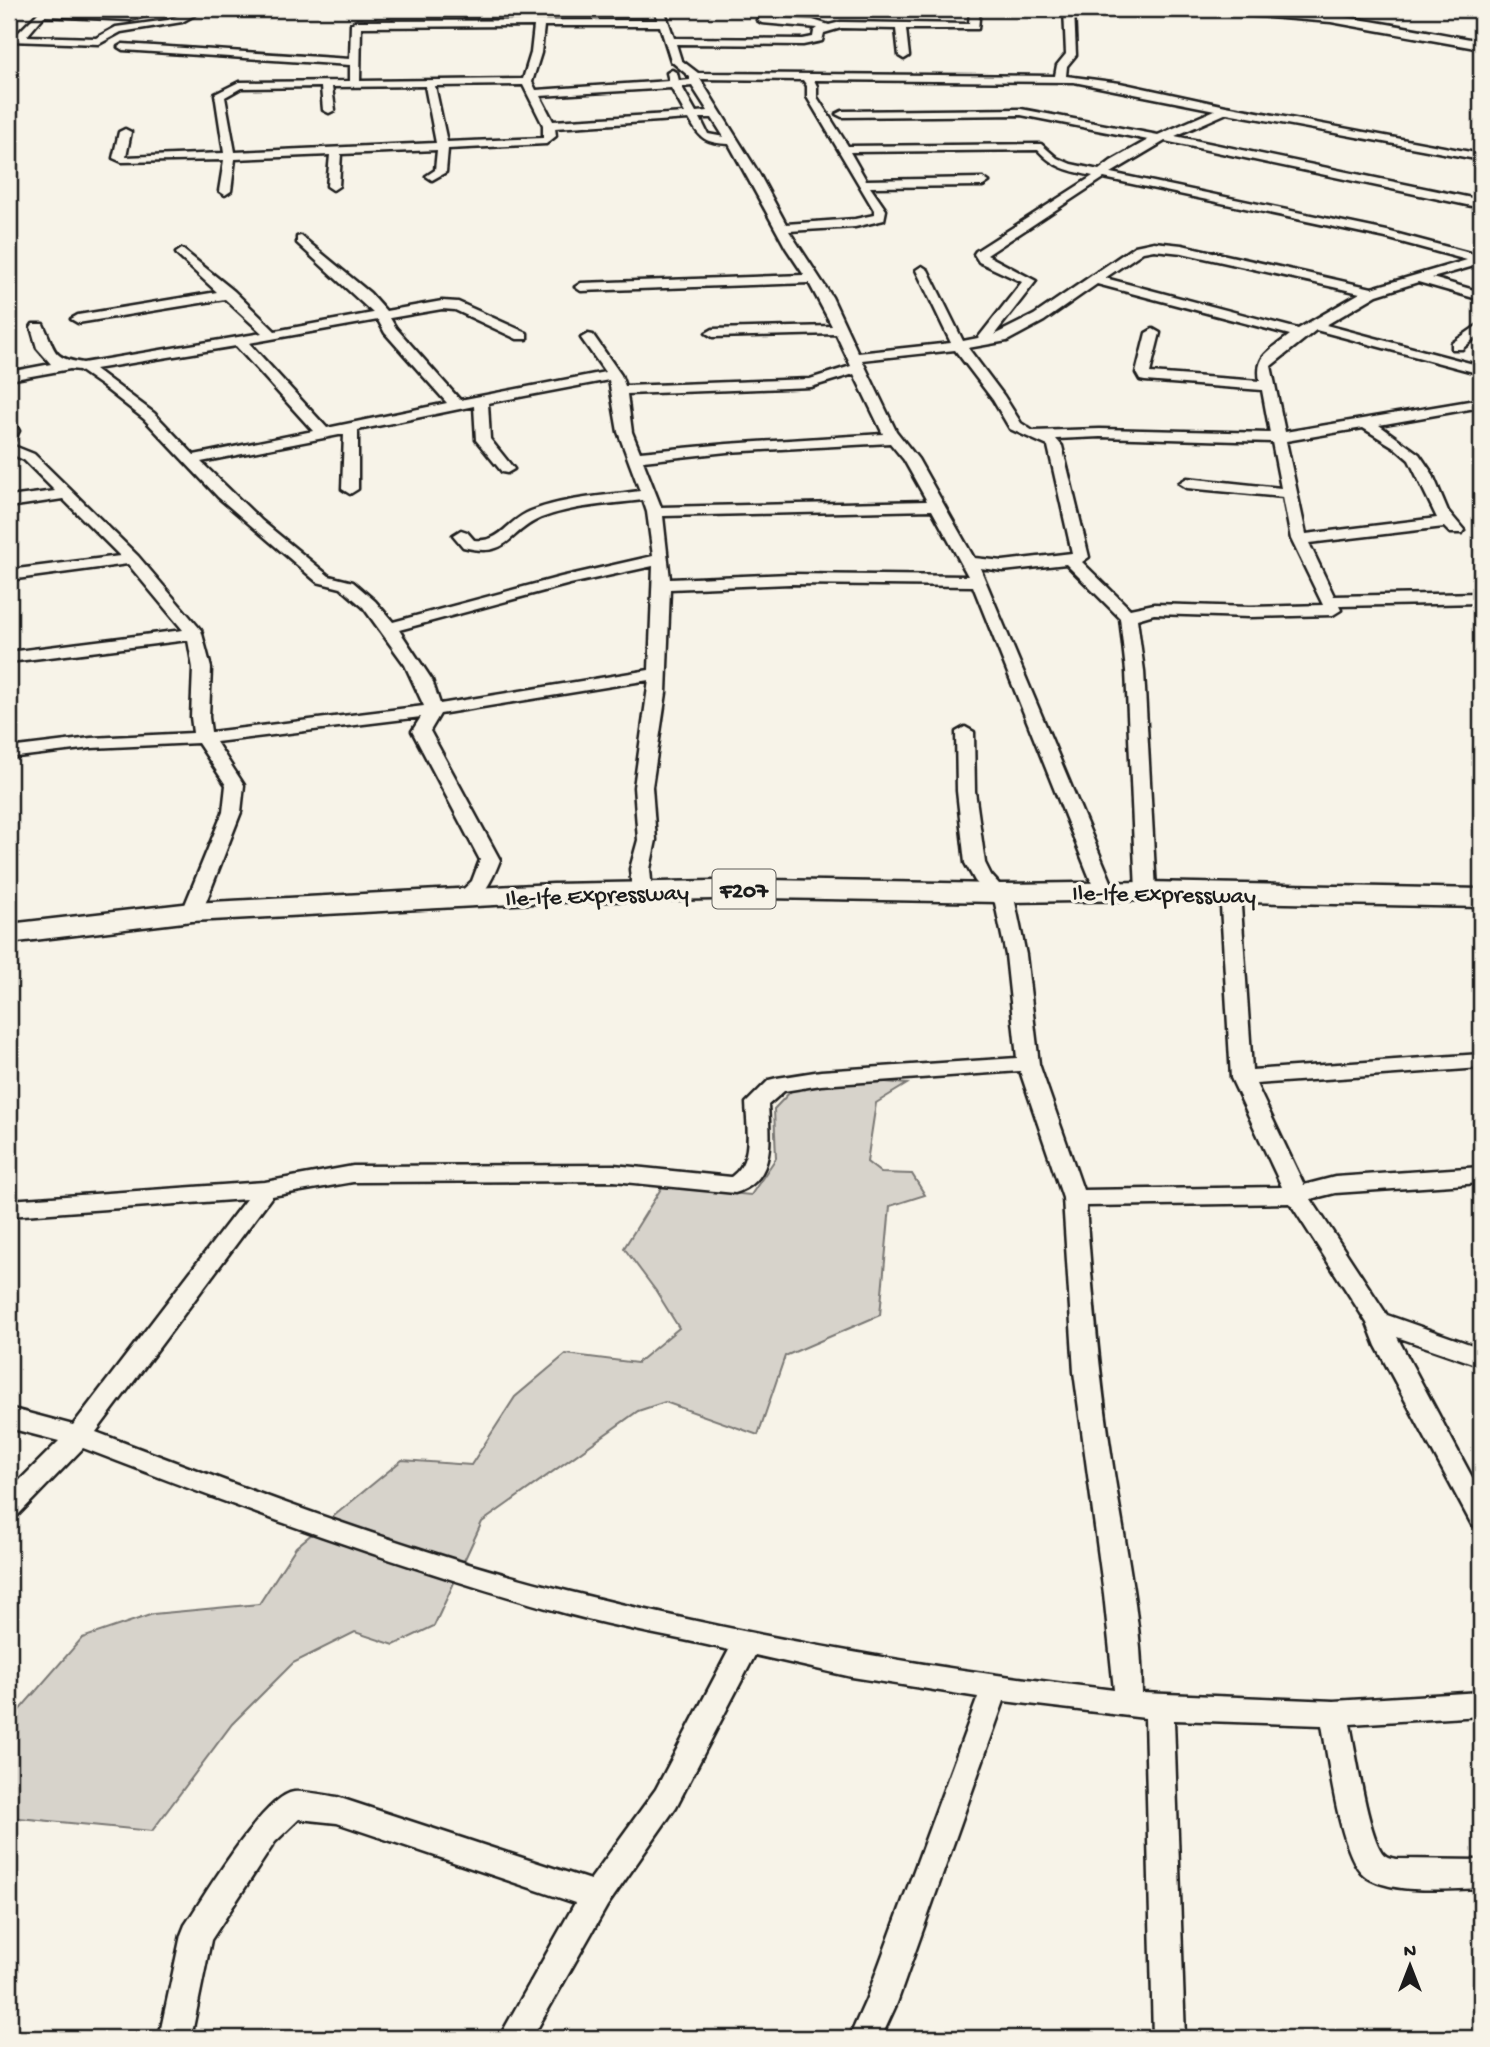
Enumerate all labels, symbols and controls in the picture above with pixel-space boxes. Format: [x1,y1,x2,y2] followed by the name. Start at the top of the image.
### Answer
[712,870,776,908] road number: F207
[505,880,690,915] street label: Ile-Ife Expressway
[1072,880,1256,913] street label: Ile-Ife Expressway
[1374,1932,1444,2002] north arrow
[1404,1941,1416,1964] text: N

